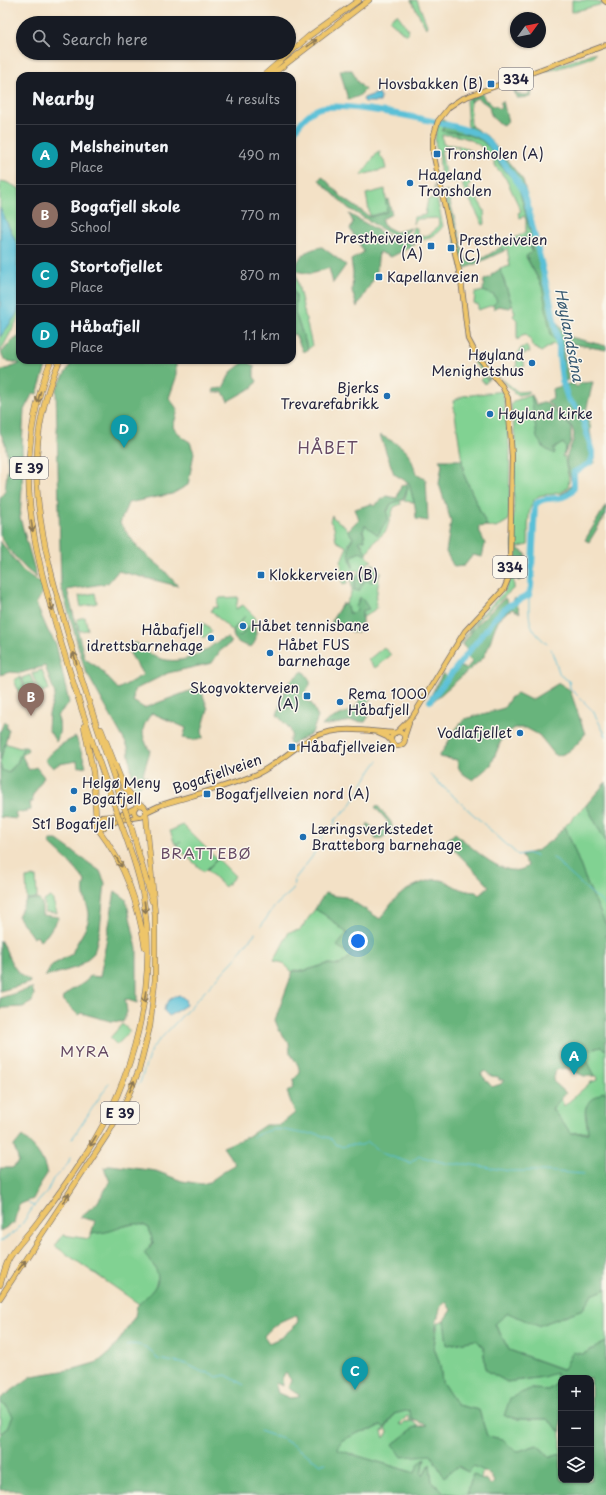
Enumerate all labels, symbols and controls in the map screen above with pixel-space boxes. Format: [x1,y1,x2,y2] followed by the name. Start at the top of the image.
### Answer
[510,12,546,48] north arrow
[16,16,296,60] search box
[30,27,52,49] icon: search
[62,27,148,50] text: Search here
[306,38,317,47] one-way arrow
[499,68,533,90] road number: 334
[378,73,483,94] place label: Hovsbakken (B)
[486,79,496,89] marker: Hovsbakken (B)
[32,85,94,111] text: Nearby
[226,89,280,108] text: 4 results
[70,134,169,157] text: Melsheinuten
[445,143,544,164] place label: Tronsholen (A)
[40,145,50,164] text: A
[238,145,280,164] text: 490 m
[432,149,442,159] marker: Tronsholen (A)
[70,157,103,176] text: Place
[418,164,492,201] place label: Hageland Tronsholen
[405,178,415,188] marker: Hageland Tronsholen
[70,194,180,217] text: Bogafjell skole
[41,205,49,224] text: B
[240,205,280,224] text: 770 m
[70,217,111,236] text: School
[335,227,423,264] place label: Prestheiveien (A)
[459,229,547,266] place label: Prestheiveien (C)
[426,241,436,251] marker: Prestheiveien (A)
[446,243,456,253] marker: Prestheiveien (C)
[70,254,163,277] text: Stortofjellet
[40,265,50,284] text: C
[240,265,280,284] text: 870 m
[387,266,479,287] place label: Kapellanveien
[374,272,384,282] marker: Kapellanveien
[70,277,103,296] text: Place
[550,286,591,384] water label: Høylandsåna
[70,314,140,337] text: Håbafjell
[40,325,50,344] text: D
[243,325,280,344] text: 1.1 km
[70,337,103,356] text: Place
[432,344,524,381] place label: Høyland Menighetshus
[527,358,537,368] marker: Høyland Menighetshus
[280,377,379,414] place label: Bjerks Trevarefabrikk
[35,390,43,403] one-way arrow
[382,391,392,401] marker: Bjerks Trevarefabrikk
[498,403,593,424] place label: Høyland kirke
[485,409,495,419] marker: Høyland kirke
[111,415,137,448] pin: D
[297,435,359,459] district label: HÅBET
[10,457,48,479] road number: E 39
[28,519,36,532] one-way arrow
[493,556,527,578] road number: 334
[269,564,378,585] place label: Klokkerveien (B)
[256,570,266,580] marker: Klokkerveien (B)
[48,599,55,612] one-way arrow
[251,615,370,636] place label: Håbet tennisbane
[87,619,203,656] place label: Håbafjell idrettsbarnehage
[238,621,248,631] marker: Håbet tennisbane
[206,633,216,643] marker: Håbafjell idrettsbarnehage
[278,634,350,671] place label: Håbet FUS barnehage
[265,648,275,658] marker: Håbet FUS barnehage
[71,652,78,665] one-way arrow
[190,677,299,714] place label: Skogvokterveien (A)
[18,683,44,716] pin: B
[348,683,427,720] place label: Rema 1000 Håbafjell
[302,691,312,701] marker: Skogvokterveien (A)
[335,697,345,707] marker: Rema 1000 Håbafjell
[437,722,512,743] place label: Vodlafjellet
[515,728,525,738] marker: Vodlafjellet
[300,736,395,757] place label: Håbafjellveien
[287,742,297,752] marker: Håbafjellveien
[169,748,264,799] street label: Bogafjellveien
[82,772,161,809] place label: Helgø Meny Bogafjell
[215,783,370,804] place label: Bogafjellveien nord (A)
[69,786,79,796] marker: Helgø Meny Bogafjell
[202,789,212,799] marker: Bogafjellveien nord (A)
[68,804,78,814] marker: St1 Bogafjell
[31,813,115,834] place label: St1 Bogafjell
[311,818,462,855] place label: Læringsverkstedet Bratteborg barnehage
[298,832,308,842] marker: Læringsverkstedet Bratteborg barnehage
[160,841,252,864] district label: BRATTEBØ
[115,856,123,867] one-way arrow
[141,900,148,913] one-way arrow
[348,931,368,951] your location
[141,990,149,1003] one-way arrow
[60,1039,110,1062] district label: MYRA
[561,1042,587,1075] pin: A
[129,1081,137,1093] one-way arrow
[101,1102,139,1124] road number: E 39
[89,1135,97,1147] one-way arrow
[63,1192,71,1204] one-way arrow
[18,1260,26,1271] one-way arrow
[342,1357,368,1390] pin: C
[558,1375,594,1483] map controls
[558,1375,594,1411] button: +
[558,1411,594,1447] button: −
[558,1447,594,1483] button: layers

